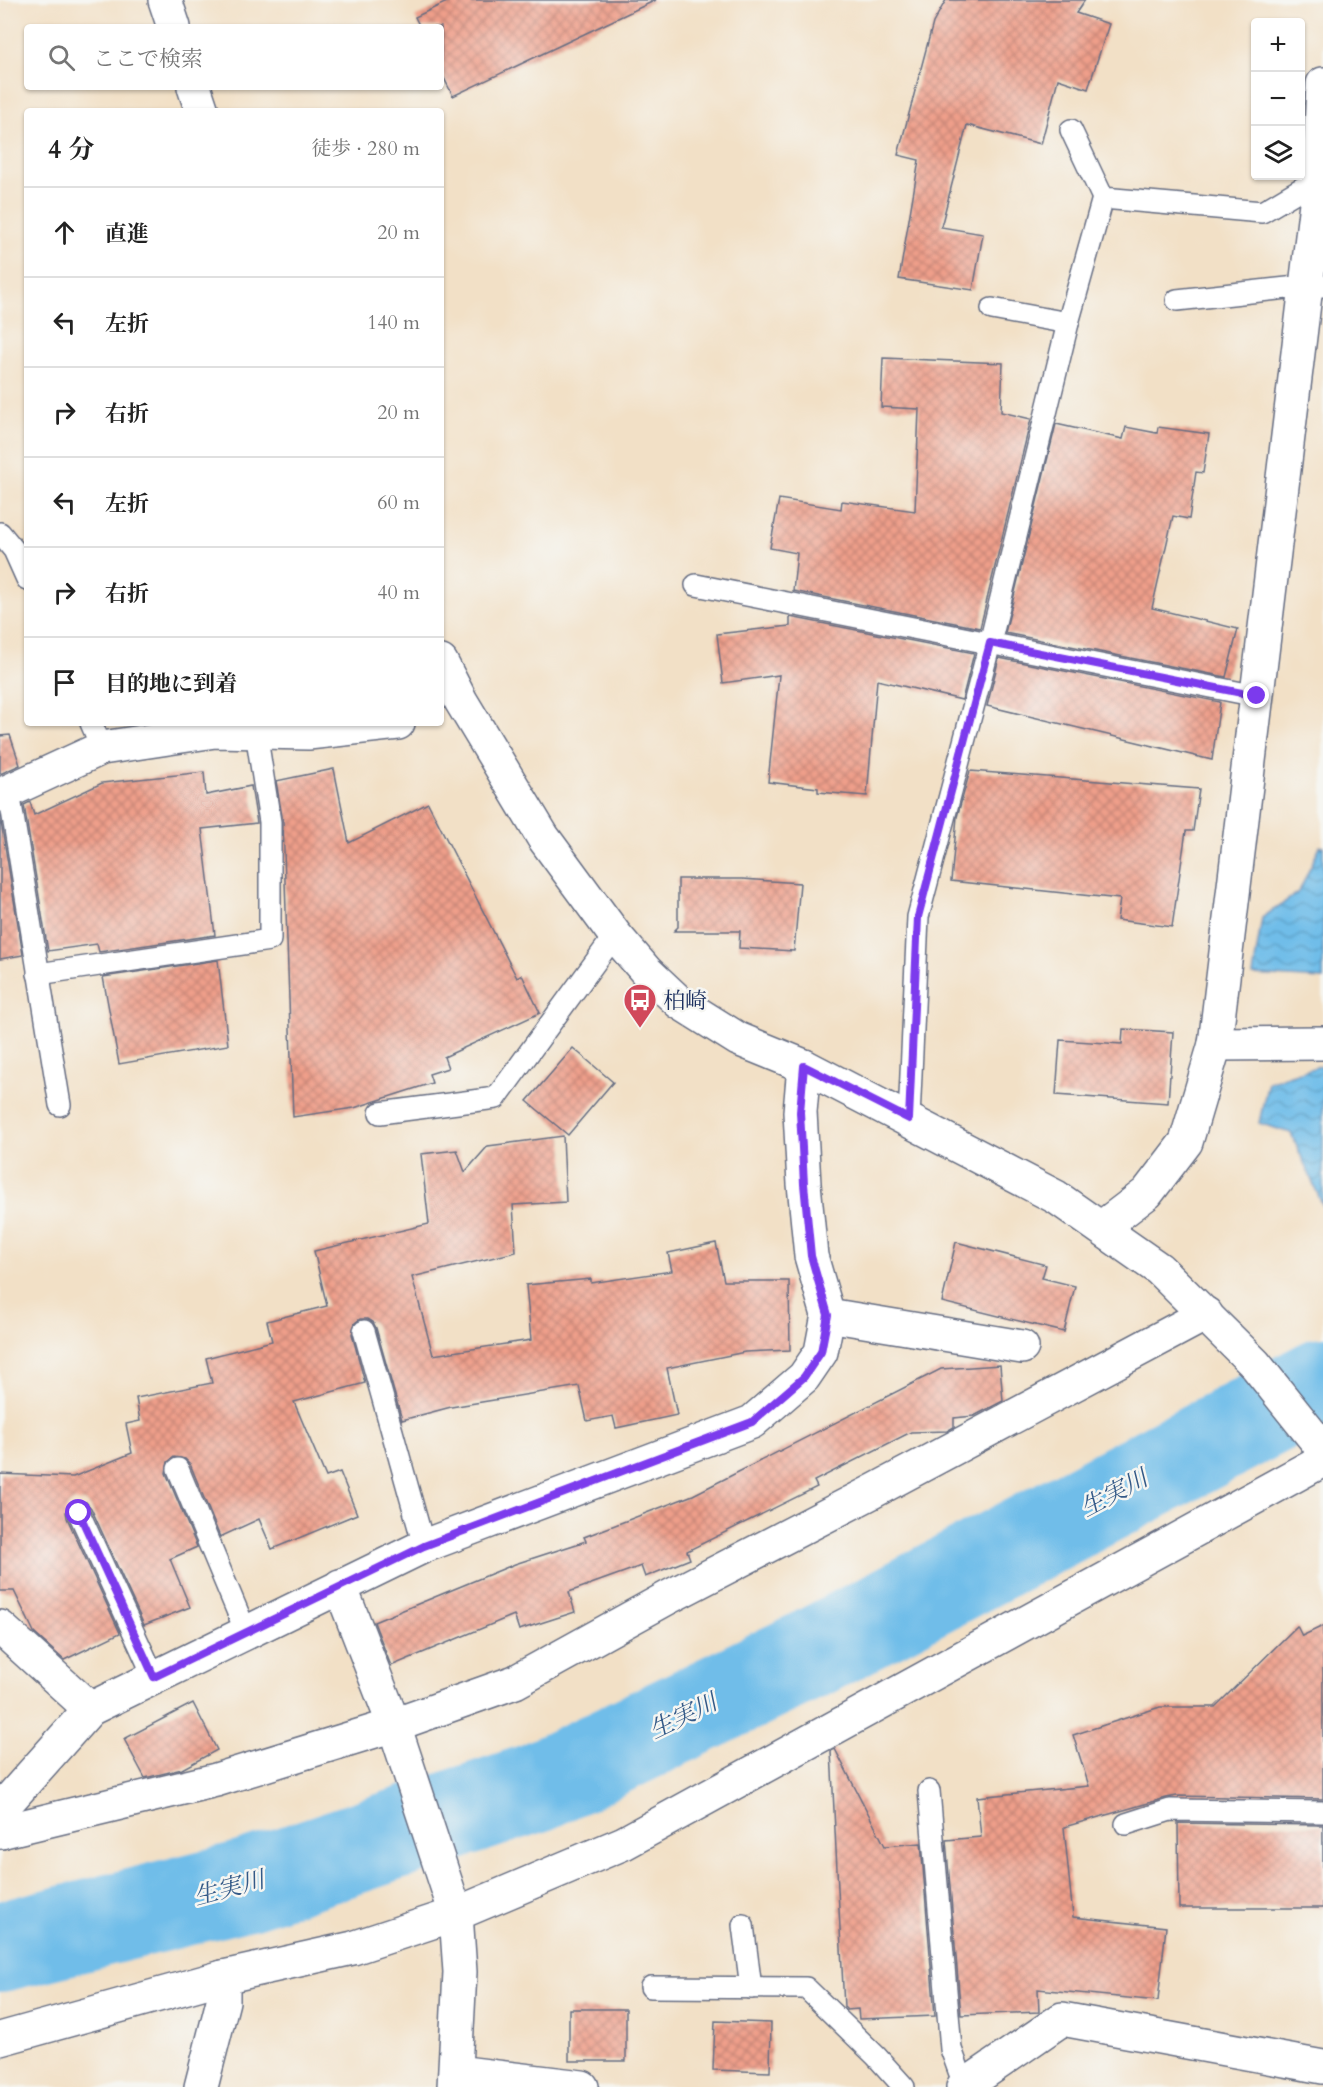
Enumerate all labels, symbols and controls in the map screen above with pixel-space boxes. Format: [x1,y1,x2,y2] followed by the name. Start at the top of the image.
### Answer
[1251,18,1305,180] map controls
[1251,18,1305,72] button: +
[24,24,444,90] search box
[45,41,78,74] icon: search
[93,44,203,74] text: ここで検索
[1251,72,1305,126] button: −
[1251,126,1305,180] button: layers
[48,132,94,167] text: 4 分
[311,135,420,162] text: 徒歩 · 280 m
[48,216,81,249] icon: ahead
[105,219,149,249] text: 直進
[377,219,420,246] text: 20 m
[48,306,81,339] icon: left
[105,309,149,339] text: 左折
[367,309,420,336] text: 140 m
[48,396,81,429] icon: right
[105,399,149,429] text: 右折
[377,399,420,426] text: 20 m
[48,486,81,519] icon: left
[105,489,149,519] text: 左折
[377,489,420,516] text: 60 m
[48,576,81,609] icon: right
[105,579,149,609] text: 右折
[377,579,420,606] text: 40 m
[48,666,81,699] icon: arrive
[105,669,237,699] text: 目的地に到着
[1243,682,1269,708] route end
[622,982,658,1029] bus stop icon: 柏崎
[663,986,707,1016] place label: 柏崎
[1075,1461,1156,1525] water label: 生実川
[65,1499,91,1525] route start
[644,1685,726,1747] water label: 生実川
[190,1862,271,1914] water label: 生実川

